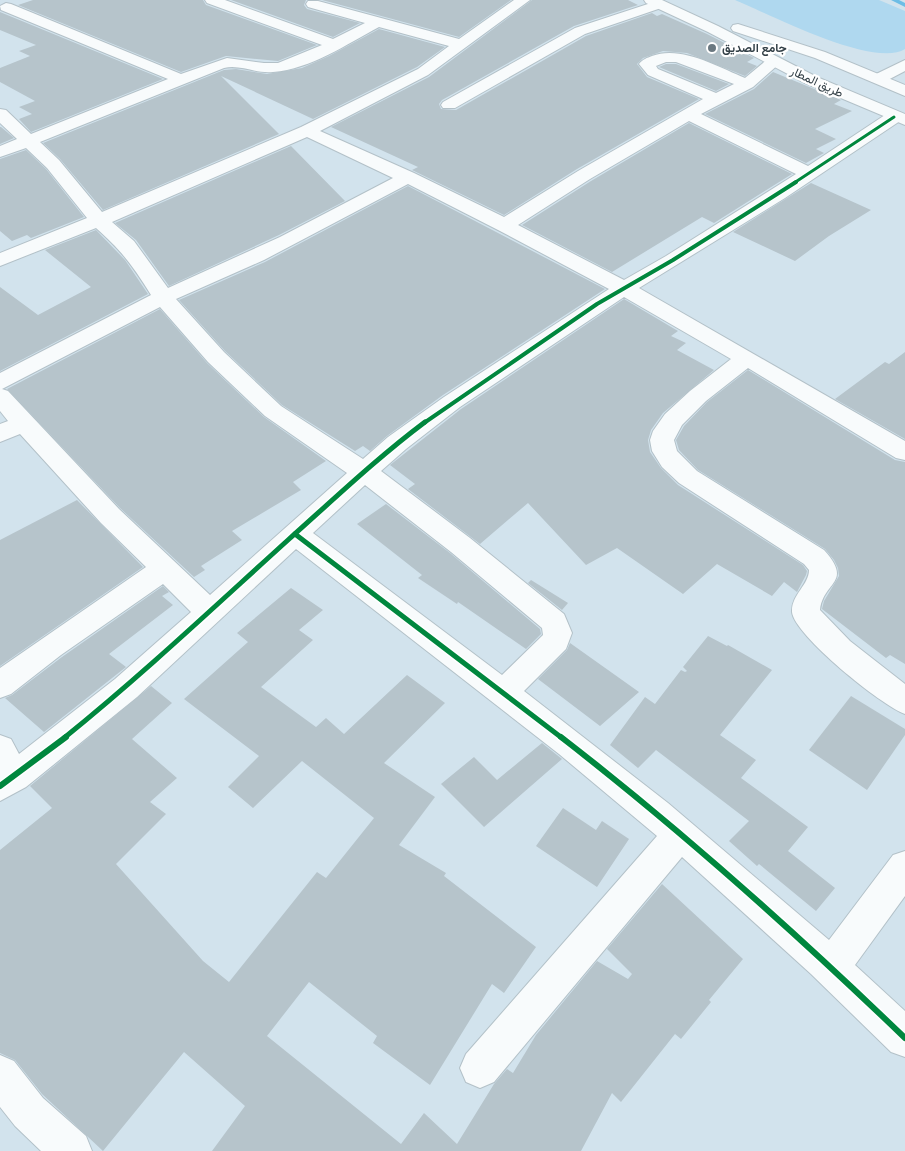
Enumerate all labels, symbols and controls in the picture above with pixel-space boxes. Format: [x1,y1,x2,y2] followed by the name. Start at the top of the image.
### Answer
[722,38,787,57] place label: جامع الصديق
[706,42,718,54] marker: جامع الصديق
[787,61,847,102] street label: طريق المطار

